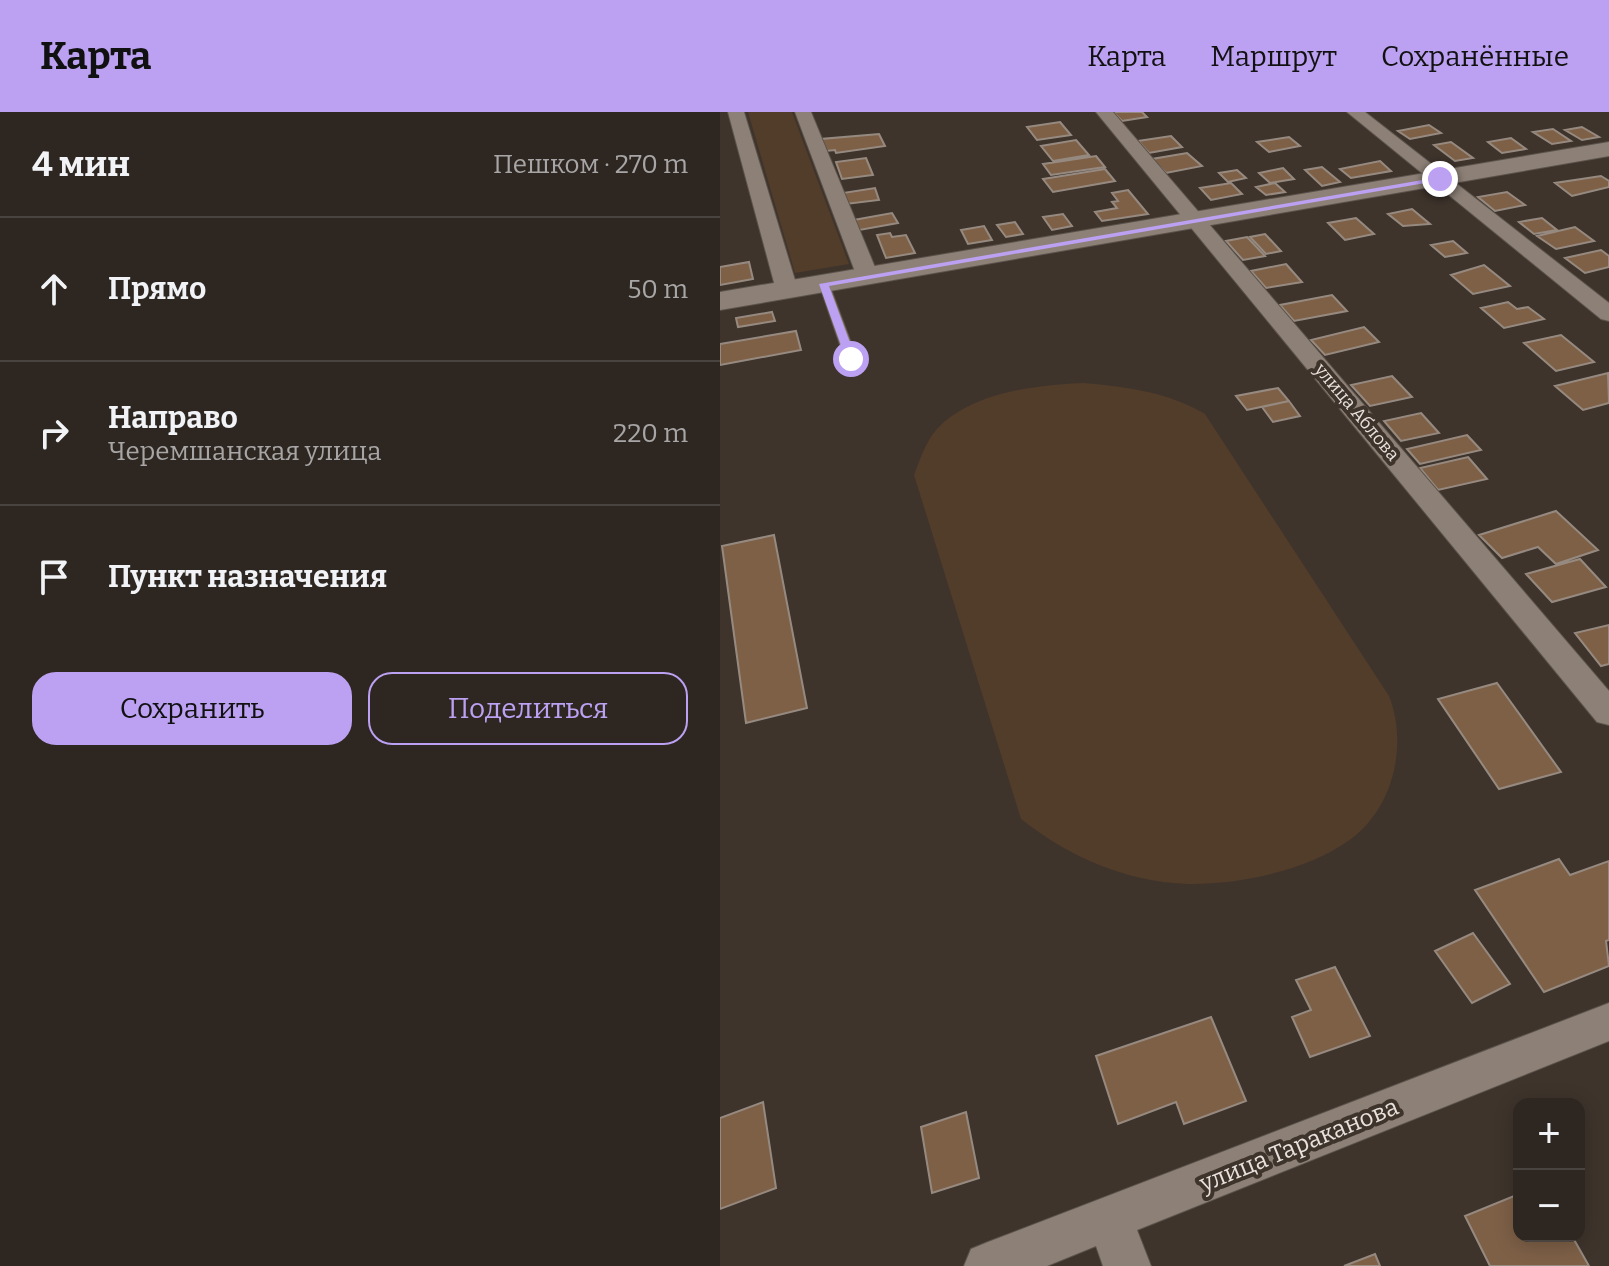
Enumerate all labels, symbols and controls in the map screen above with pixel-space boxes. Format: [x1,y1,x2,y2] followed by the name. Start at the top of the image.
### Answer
[40,33,151,79] text: Карта
[1087,40,1166,73] text: Карта
[1210,40,1337,73] text: Маршрут
[1381,40,1569,73] text: Сохранённые
[32,144,130,185] text: 4 мин
[493,149,688,180] text: Пешком · 270 m
[1422,161,1458,197] route end
[32,267,76,311] icon: ahead
[108,271,206,307] text: Прямо
[627,274,688,305] text: 50 m
[833,341,869,377] route start
[1309,358,1404,465] street label: улица Аблова
[108,400,238,436] text: Направо
[32,411,76,455] icon: right
[613,418,688,449] text: 220 m
[108,436,382,467] text: Черемшанская улица
[32,555,76,599] icon: arrive
[108,559,387,595] text: Пункт назначения
[32,672,352,745] button: Сохранить
[368,672,688,745] button: Поделиться
[1195,1092,1402,1198] street label: улица Тараканова
[1513,1098,1585,1242] map controls
[1513,1098,1585,1170] button: +
[1513,1170,1585,1242] button: −

